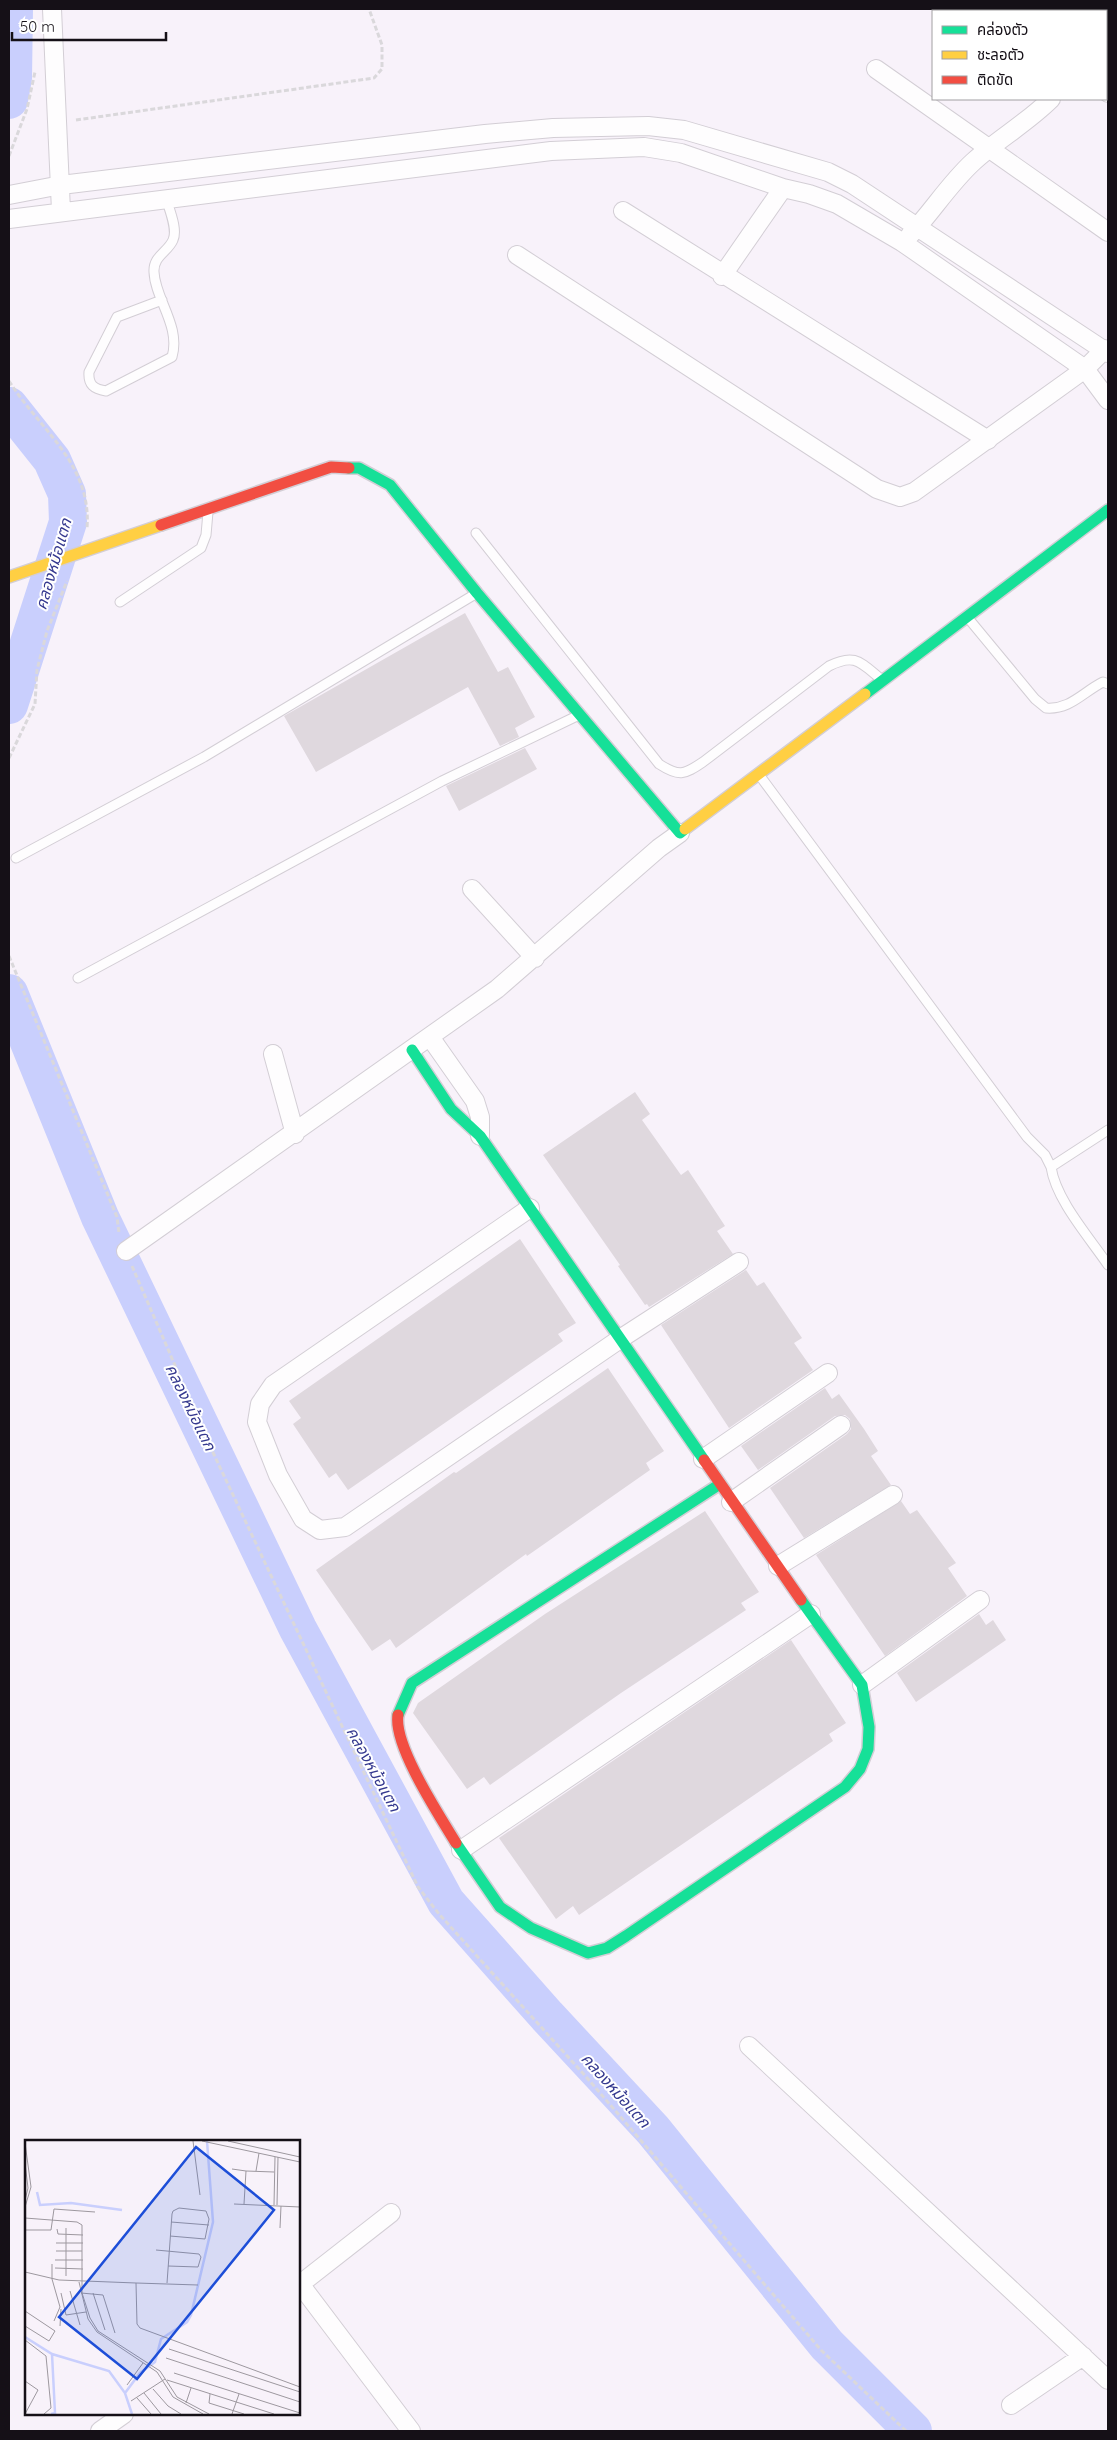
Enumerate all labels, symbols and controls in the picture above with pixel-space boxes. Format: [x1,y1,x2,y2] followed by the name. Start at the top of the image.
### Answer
[12,10,166,42] scale bar
[932,10,1107,100] legend
[20,17,55,36] text: 50 m
[977,20,1028,39] text: คล่องตัว
[977,45,1024,64] text: ชะลอตัว
[977,70,1013,89] text: ติดขัด
[30,515,76,612] water label: คลองหม้อแตก
[161,1360,221,1455] water label: คลองหม้อแตก
[343,1723,406,1816] water label: คลองหม้อแตก
[577,2048,656,2133] water label: คลองหม้อแตก
[25,2140,300,2415] inset map

